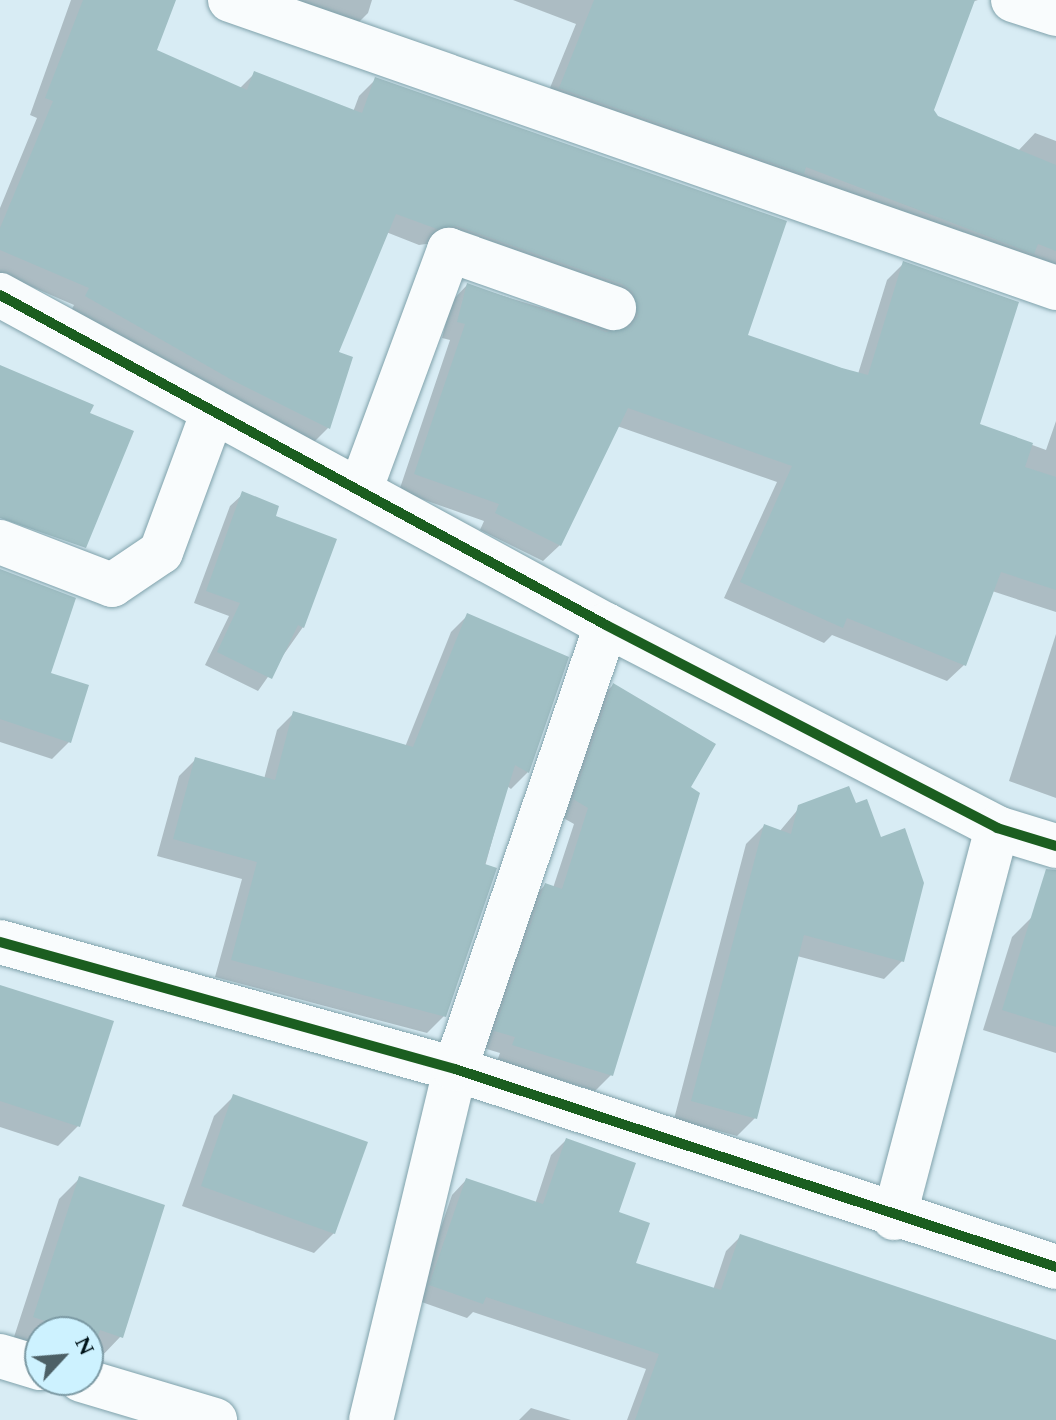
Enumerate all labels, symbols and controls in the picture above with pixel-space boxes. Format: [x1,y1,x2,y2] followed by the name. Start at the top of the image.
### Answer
[24,1316,104,1396] north arrow
[65,1331,103,1361] text: N

